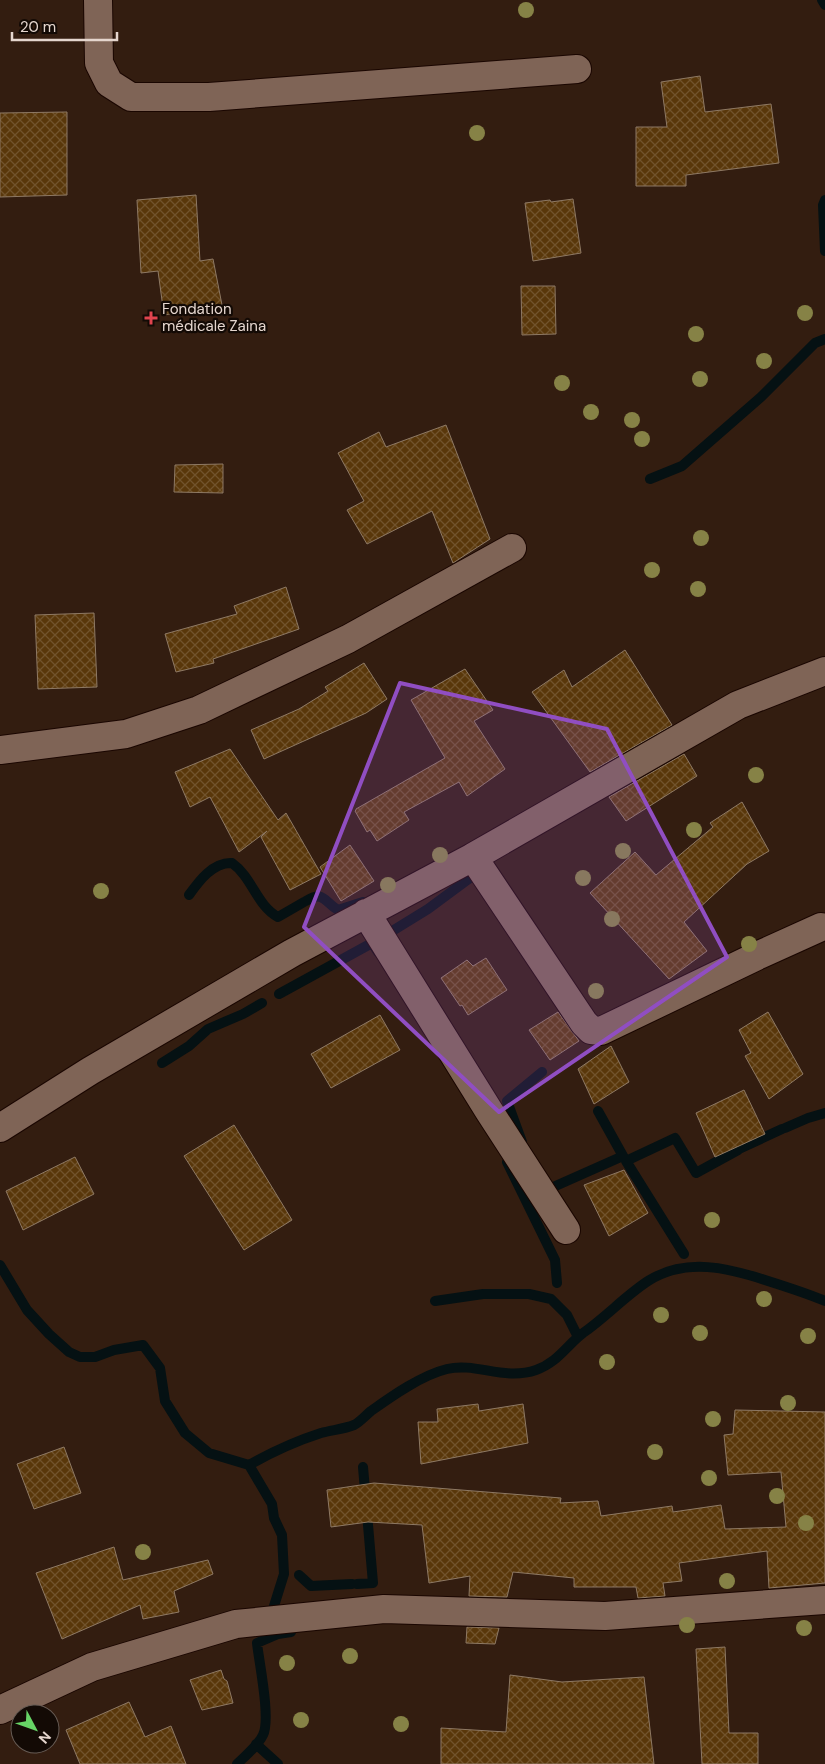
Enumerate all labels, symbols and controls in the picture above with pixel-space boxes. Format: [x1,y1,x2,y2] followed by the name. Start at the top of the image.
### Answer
[12,10,118,42] scale bar
[20,17,56,37] text: 20 m
[162,299,266,336] place label: Fondation médicale Zaina
[144,311,158,325] marker: Fondation médicale Zaina
[10,1704,60,1754] north arrow
[35,1728,55,1747] text: N

